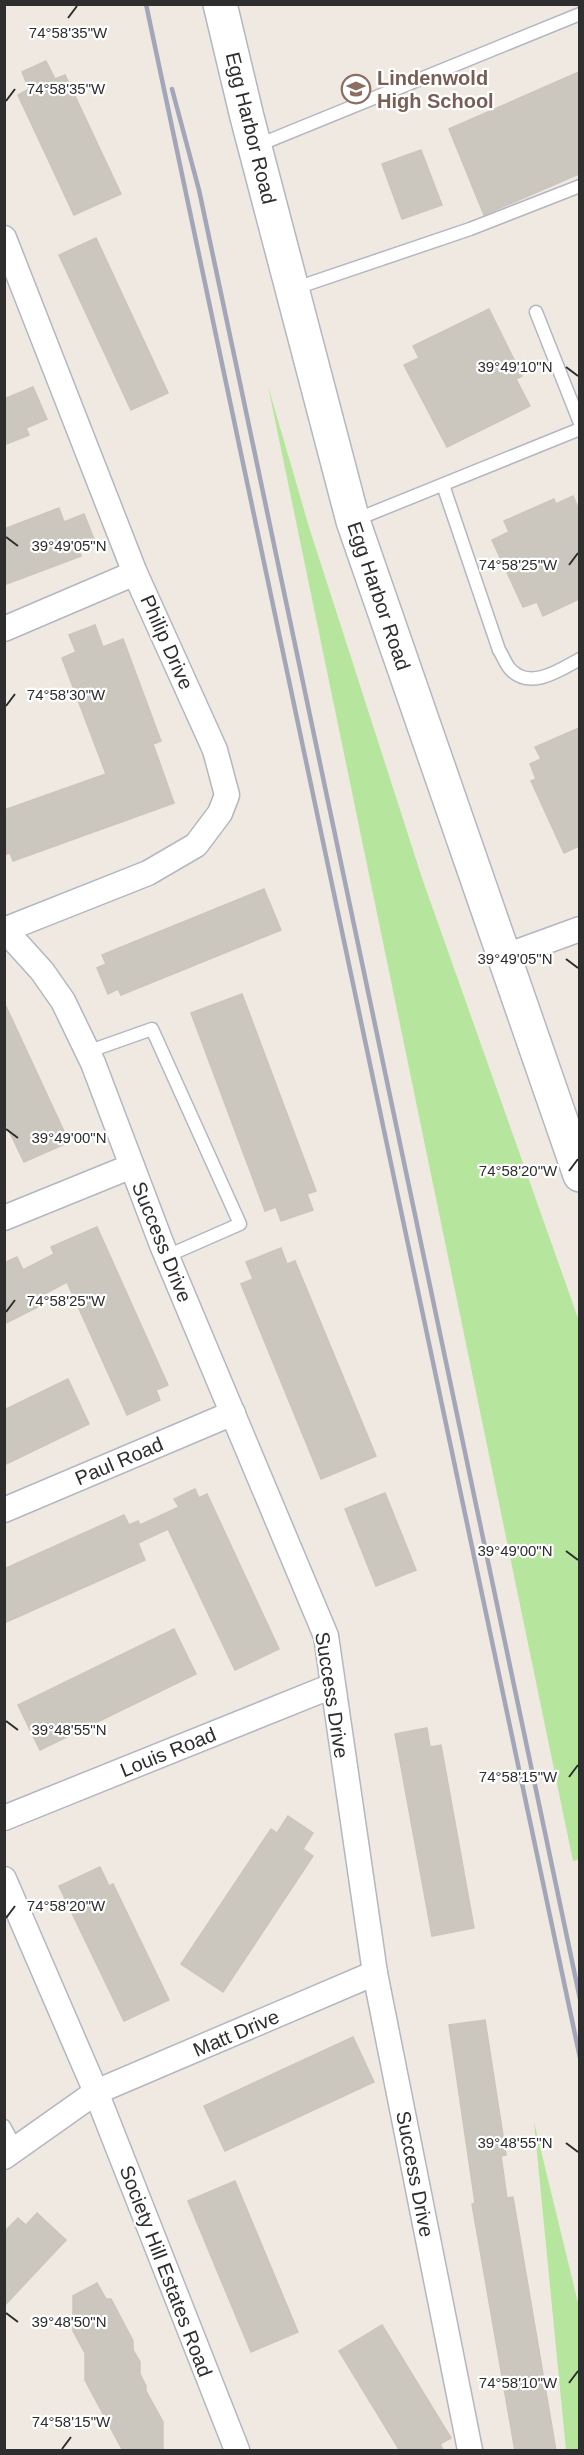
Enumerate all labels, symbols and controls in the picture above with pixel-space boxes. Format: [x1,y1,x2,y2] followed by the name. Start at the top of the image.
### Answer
[29,24,108,41] text: 74°58'35"W
[221,50,281,206] street label: Egg Harbor Road
[377,67,494,112] place label: Lindenwold High School
[340,73,372,105] school or university icon: Lindenwold High School
[27,80,106,97] text: 74°58'35"W
[477,358,553,375] text: 39°49'10"N
[343,519,415,673] street label: Egg Harbor Road
[31,537,107,554] text: 39°49'05"N
[479,556,558,573] text: 74°58'25"W
[136,591,198,693] street label: Philip Drive
[27,686,106,703] text: 74°58'30"W
[477,950,553,967] text: 39°49'05"N
[31,1129,107,1146] text: 39°49'00"N
[479,1162,558,1179] text: 74°58'20"W
[128,1179,196,1305] street label: Success Drive
[27,1292,106,1309] text: 74°58'25"W
[72,1433,166,1489] street label: Paul Road
[477,1542,553,1559] text: 39°49'00"N
[311,1630,353,1760] street label: Success Drive
[31,1721,107,1738] text: 39°48'55"N
[117,1723,219,1781] street label: Louis Road
[479,1768,558,1785] text: 74°58'15"W
[27,1897,106,1914] text: 74°58'20"W
[190,2005,282,2061] street label: Matt Drive
[392,2109,438,2239] street label: Success Drive
[477,2134,553,2151] text: 39°48'55"N
[115,2162,217,2380] street label: Society Hill Estates Road
[31,2313,107,2330] text: 39°48'50"N
[479,2374,558,2391] text: 74°58'10"W
[32,2413,111,2430] text: 74°58'15"W

